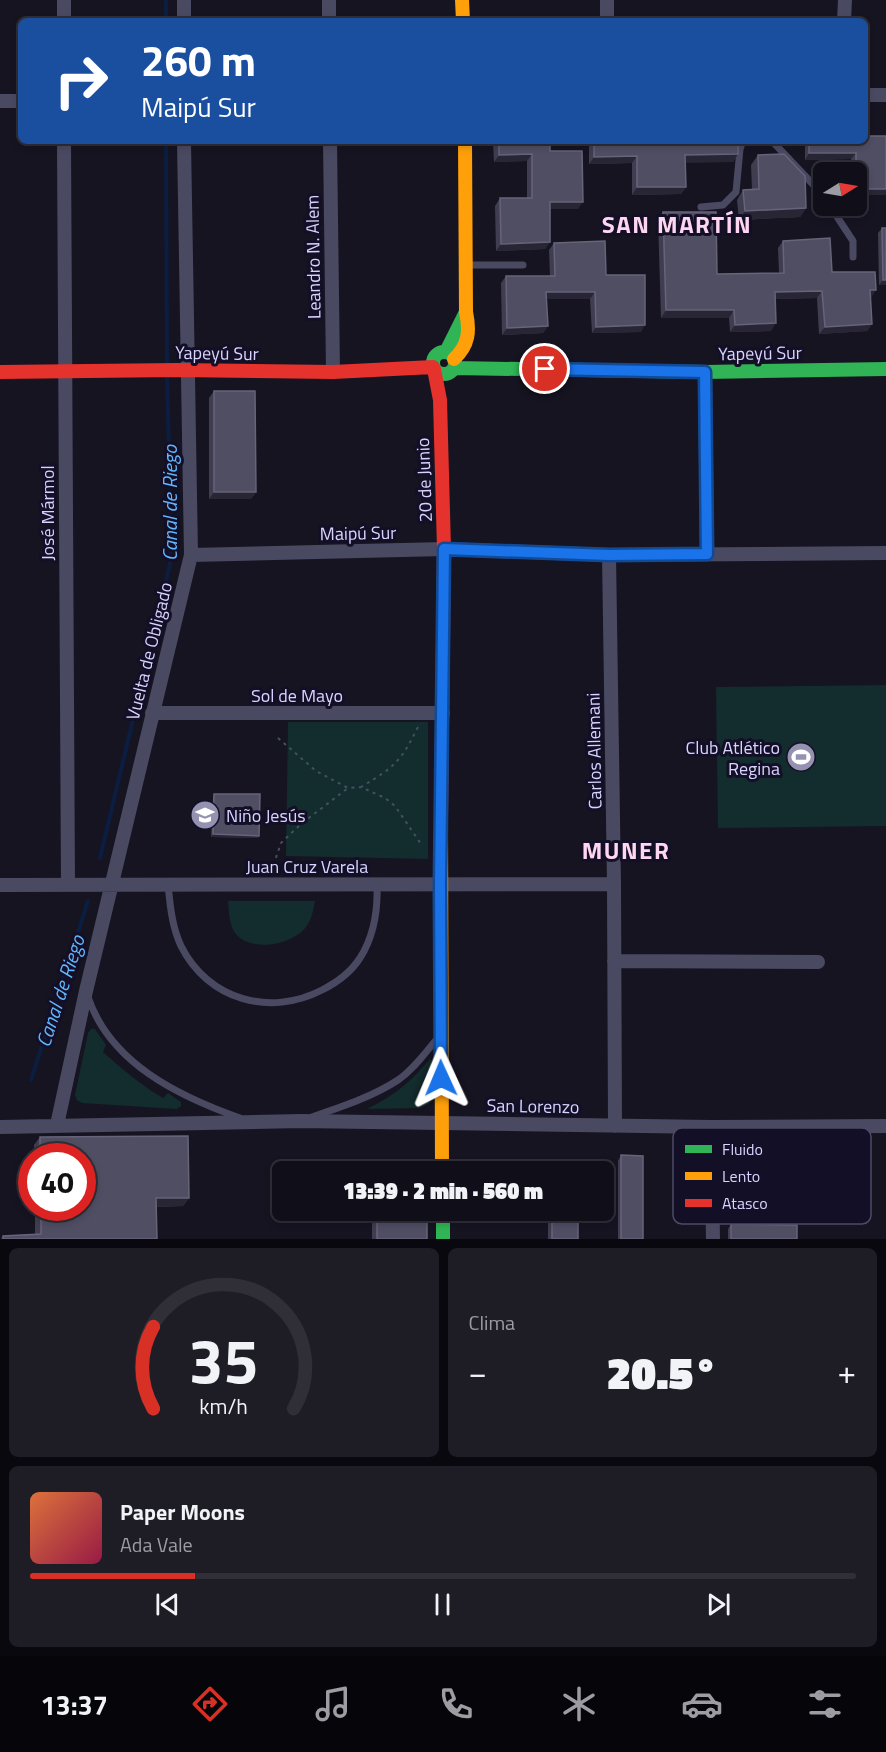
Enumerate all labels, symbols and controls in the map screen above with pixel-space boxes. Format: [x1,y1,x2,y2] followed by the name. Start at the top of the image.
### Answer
[141,28,256,92] text: 260 m
[42,42,120,120] icon: right
[141,86,256,127] text: Maipú Sur
[813,162,867,216] north arrow
[813,162,867,216] map controls
[298,195,328,319] street label: Leandro N. Alem
[602,206,752,242] district label: SAN MARTÍN
[175,339,259,367] street label: Yapeyú Sur
[718,339,802,367] street label: Yapeyú Sur
[519,343,570,394] pin
[528,352,561,385] icon: arrive
[409,437,439,523] street label: 20 de Junio
[154,444,185,561] water label: Canal de Riego
[34,465,61,561] street label: José Mármol
[319,519,397,547] street label: Maipú Sur
[119,579,179,723] street label: Vuelta de Obligado
[251,682,343,709] street label: Sol de Mayo
[579,692,609,810] street label: Carlos Allemani
[686,734,780,782] place label: Club Atlético Regina
[785,741,817,773] sports icon: Club Atlético Regina
[189,799,221,831] school or university icon: Niño Jesús
[226,802,306,829] place label: Niño Jesús
[582,832,670,868] district label: MUNER
[246,853,368,880] street label: Juan Cruz Varela
[27,930,93,1051] water label: Canal de Riego
[409,1046,473,1110] position arrow
[486,1092,580,1120] street label: San Lorenzo
[673,1128,871,1224] legend
[722,1137,763,1161] text: Fluido
[18,1143,96,1221] speed limit sign: 40
[722,1164,760,1188] text: Lento
[343,1174,543,1208] text: 13:39 · 2 min · 560 m
[722,1191,768,1215] text: Atasco
[469,1307,515,1338] text: Clima
[189,1312,259,1407] text: 35
[606,1338,718,1406] text: 20.5°
[469,1347,487,1397] text: −
[838,1347,856,1397] text: +
[199,1391,248,1423] text: km/h
[120,1495,245,1529] text: Paper Moons
[120,1529,193,1560] text: Ada Vale
[151,1588,184,1621] icon: previous
[426,1588,459,1621] icon: pause
[702,1588,735,1621] icon: next
[189,1683,231,1725] icon: directions
[312,1683,354,1725] icon: music
[435,1683,477,1725] icon: phone
[558,1683,600,1725] icon: climate
[681,1683,723,1725] icon: car
[804,1683,846,1725] icon: filters
[40,1684,108,1725] text: 13:37

